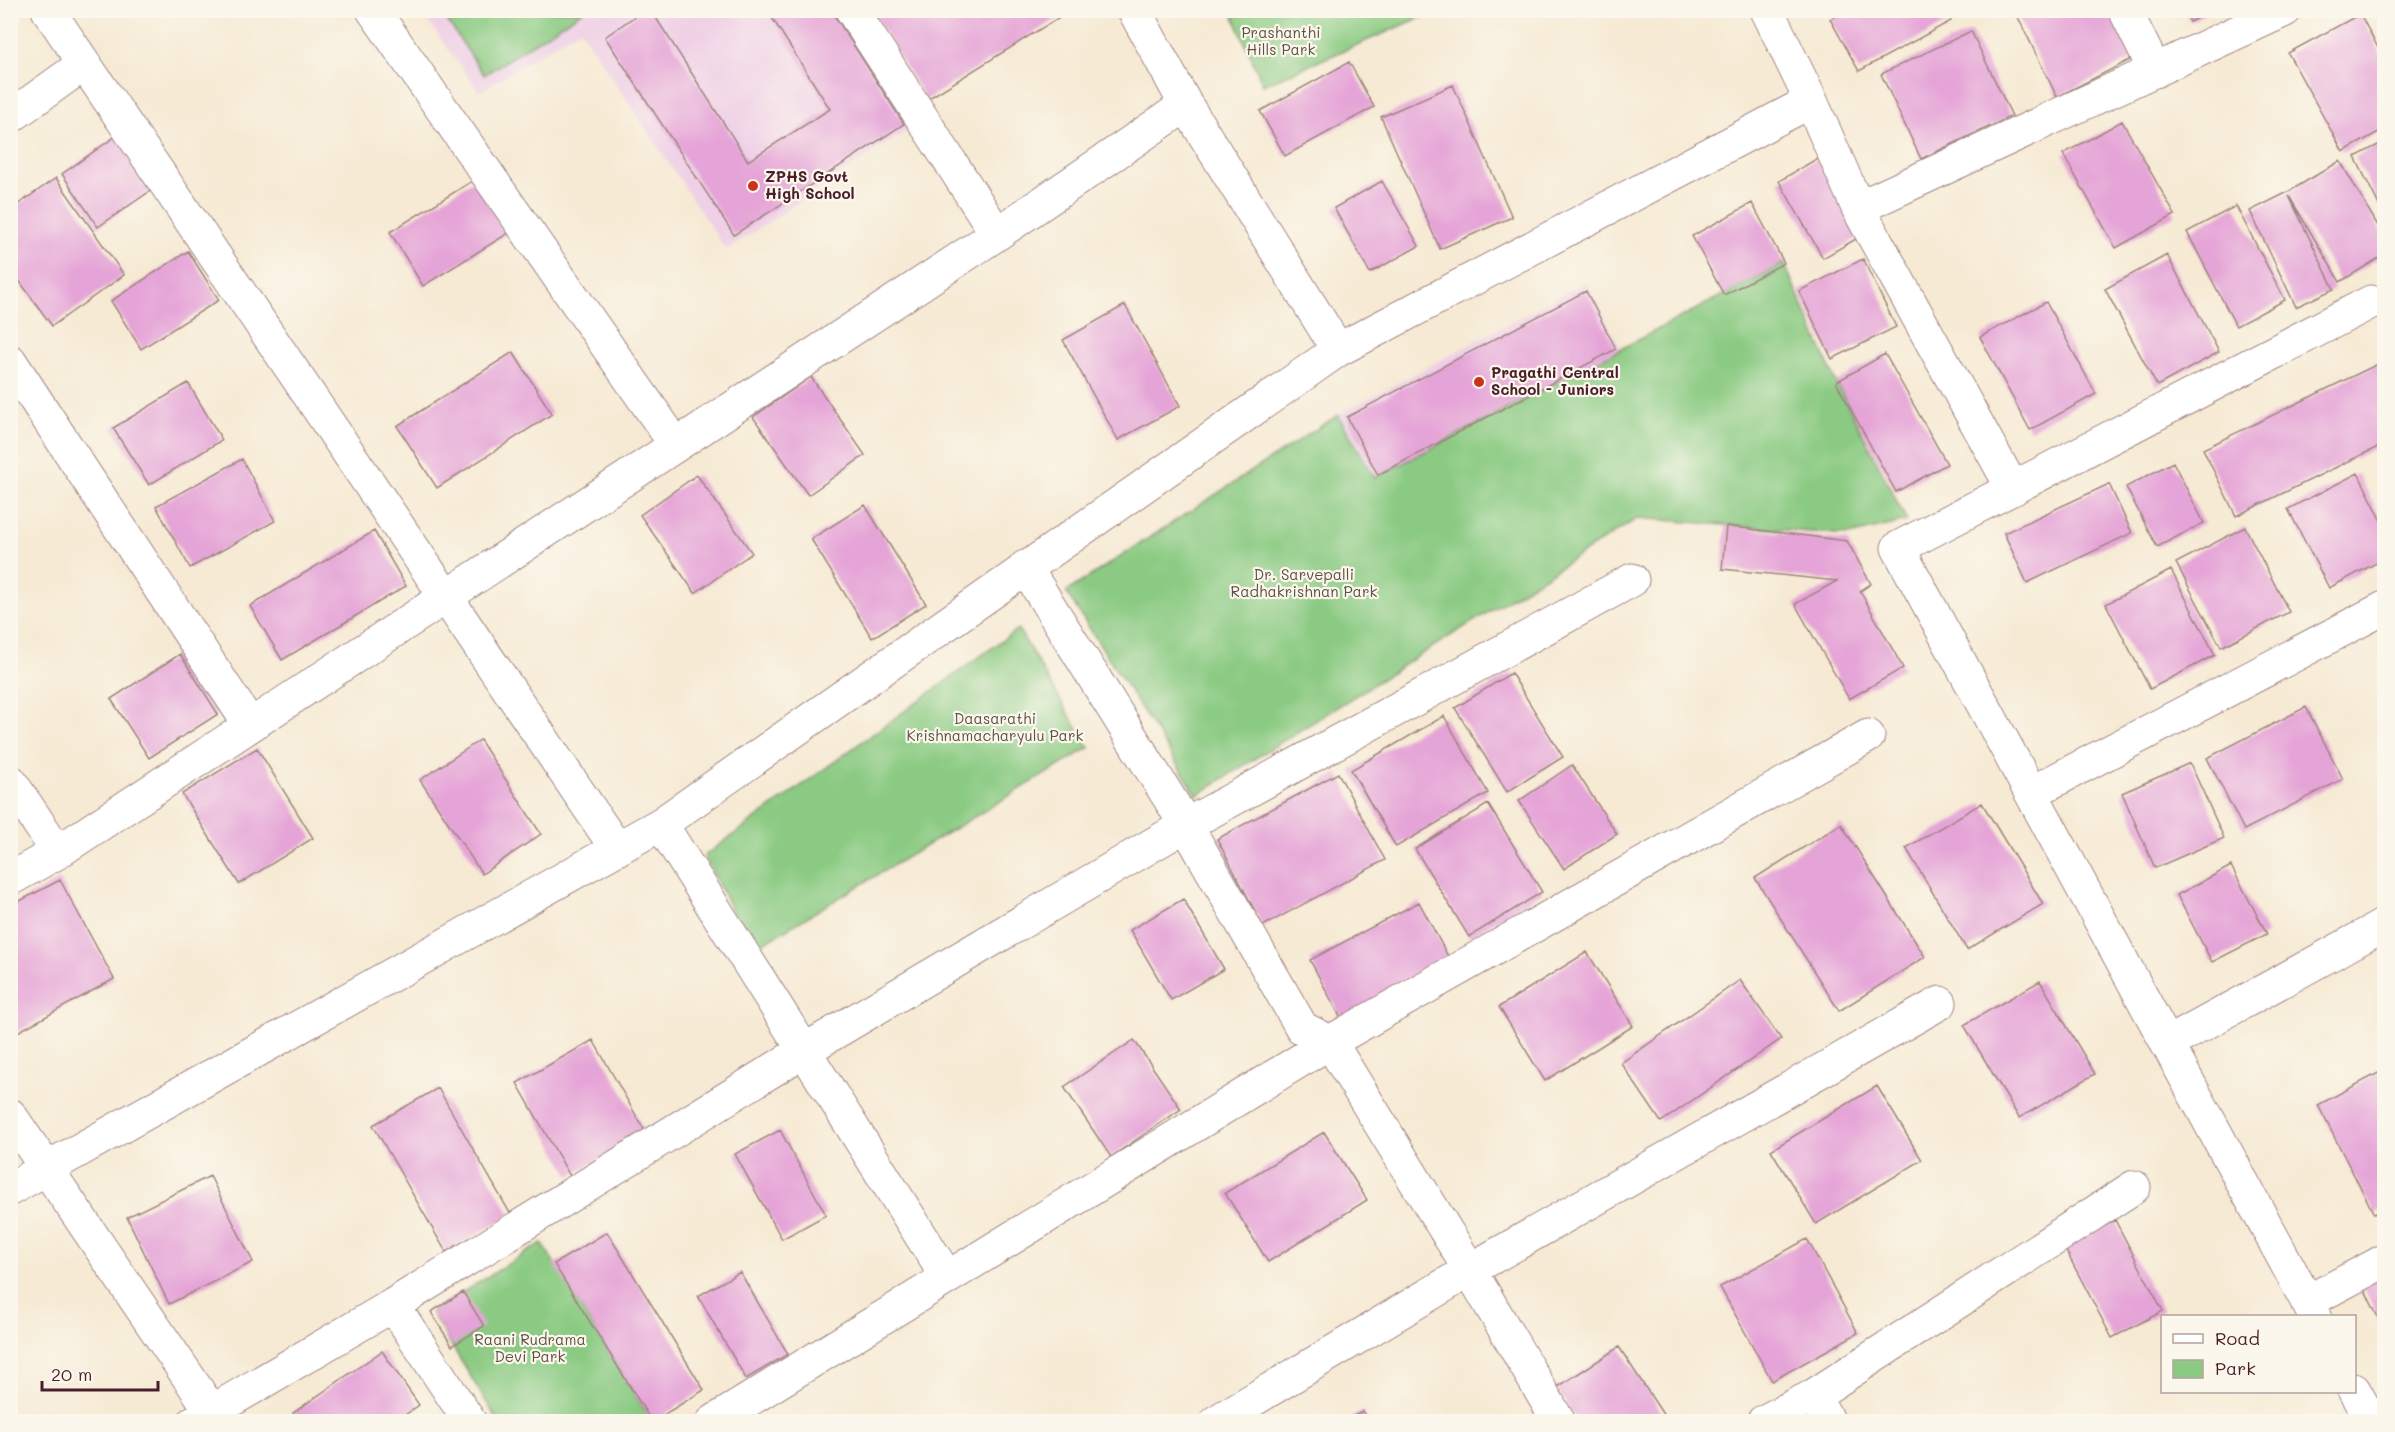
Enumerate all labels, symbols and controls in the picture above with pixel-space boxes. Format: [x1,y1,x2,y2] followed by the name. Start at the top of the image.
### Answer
[1241,22,1321,59] park label: Prashanthi Hills Park
[765,166,855,203] place label: ZPHS Govt High School
[746,179,760,193] marker: ZPHS Govt High School
[1491,362,1619,399] place label: Pragathi Central School - Juniors
[1472,375,1486,389] marker: Pragathi Central School - Juniors
[1231,564,1377,601] park label: Dr. Sarvepalli Radhakrishnan Park
[907,708,1083,745] park label: Daasarathi Krishnamacharyulu Park
[2161,1315,2356,1393] legend
[2215,1326,2260,1350] text: Road
[474,1329,586,1366] park label: Raani Rudrama Devi Park
[42,1354,158,1392] scale bar
[2215,1356,2256,1380] text: Park
[51,1362,92,1386] text: 20 m

